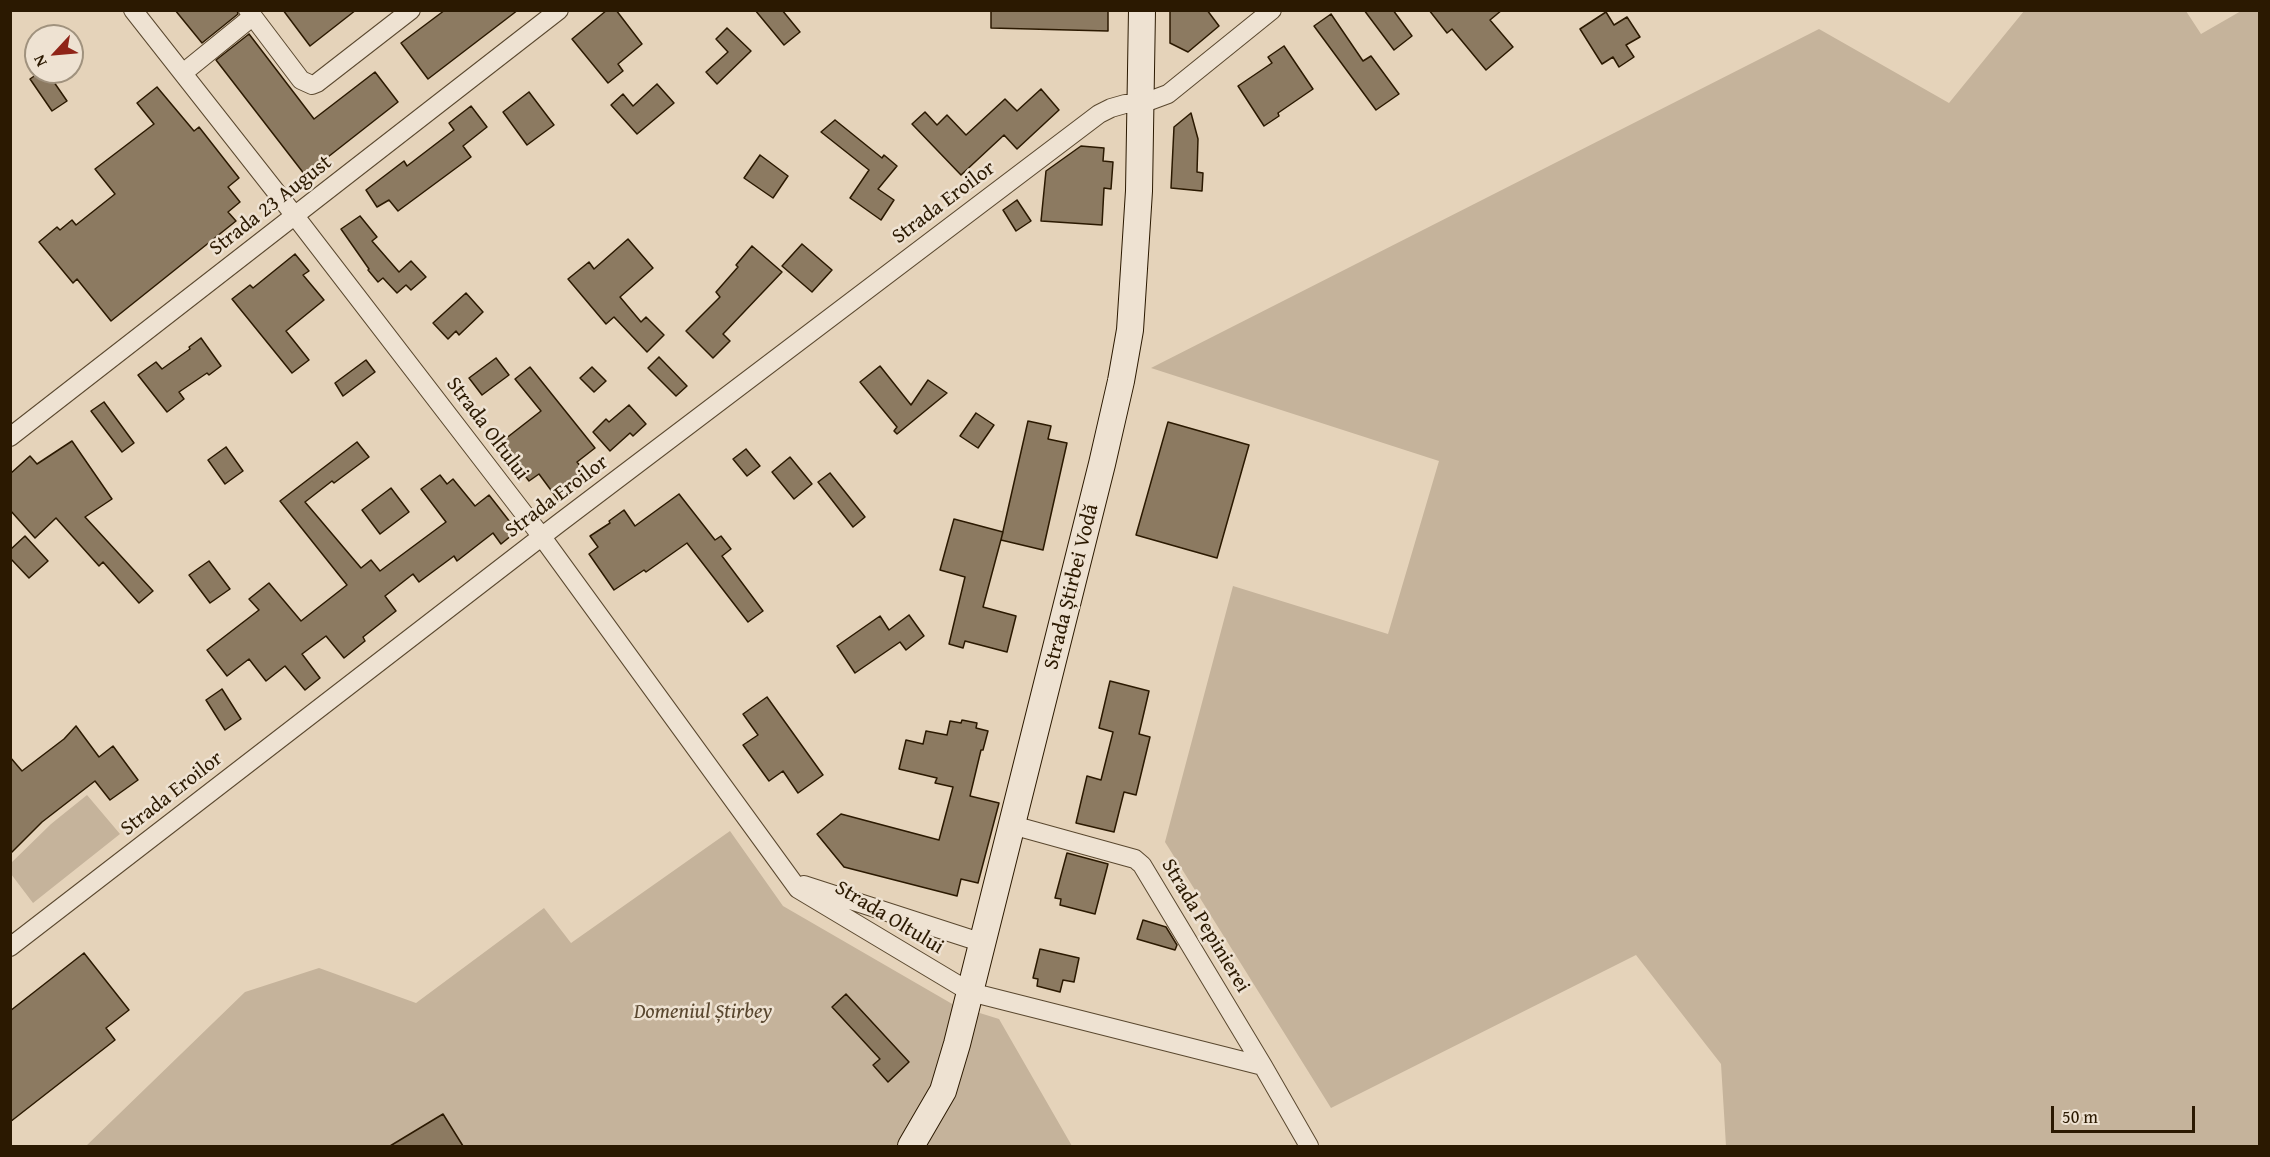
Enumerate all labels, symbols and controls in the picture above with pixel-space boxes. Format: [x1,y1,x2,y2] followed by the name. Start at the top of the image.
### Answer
[24,24,84,84] north arrow
[26,51,53,71] text: N
[205,150,337,262] street label: Strada 23 August
[887,156,1001,250] street label: Strada Eroilor
[440,373,534,485] street label: Strada Oltului
[500,450,614,544] street label: Strada Eroilor
[1039,502,1105,672] street label: Strada Știrbei Vodă
[116,746,228,842] street label: Strada Eroilor
[1155,854,1255,998] street label: Strada Pepinierei
[830,876,948,960] street label: Strada Oltului
[634,1000,772,1026] park label: Domeniul Știrbey
[2054,1094,2198,1132] scale bar
[2062,1103,2098,1130] text: 50 m

